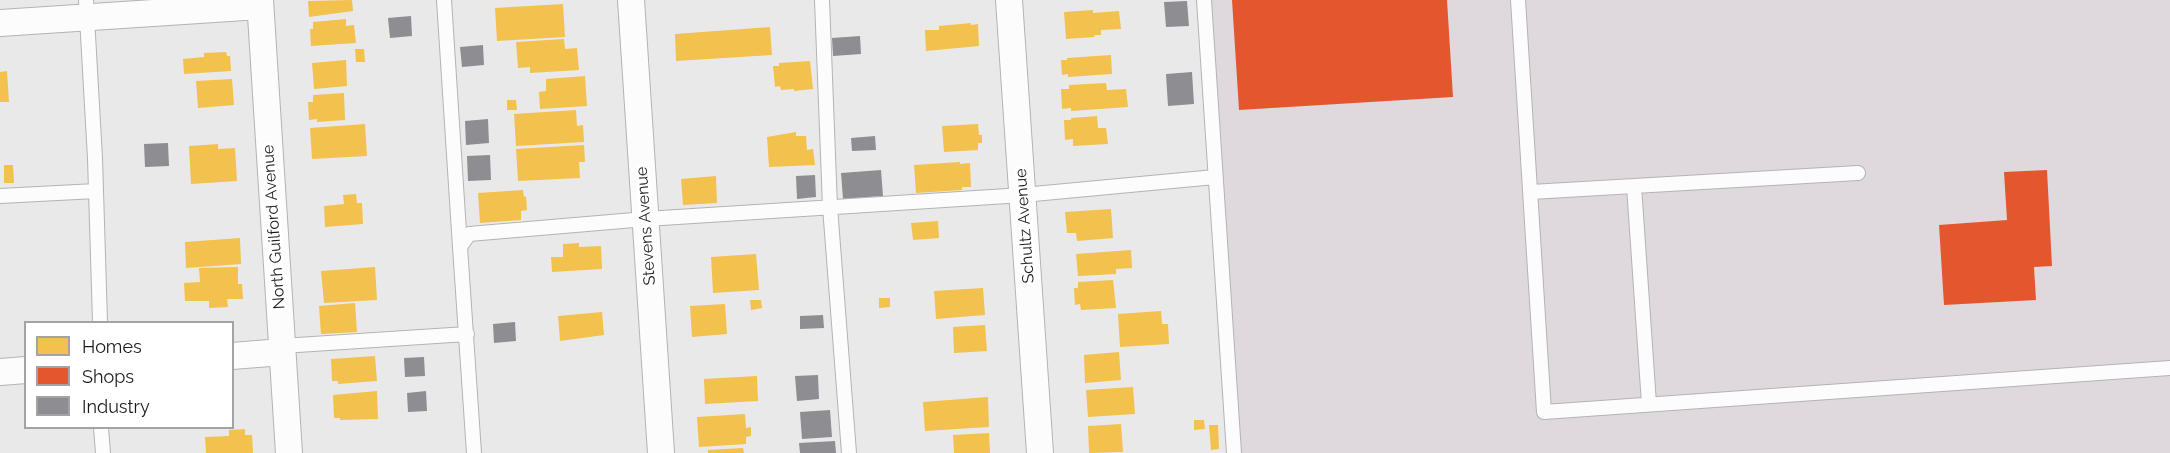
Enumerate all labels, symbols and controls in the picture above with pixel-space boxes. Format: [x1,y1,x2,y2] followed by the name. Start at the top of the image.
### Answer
[259,144,289,310] street label: North Guilford Avenue
[632,166,660,286] street label: Stevens Avenue
[1011,168,1039,284] street label: Schultz Avenue
[24,321,234,429] legend
[82,336,142,357] text: Homes
[82,366,134,387] text: Shops
[82,396,150,417] text: Industry

